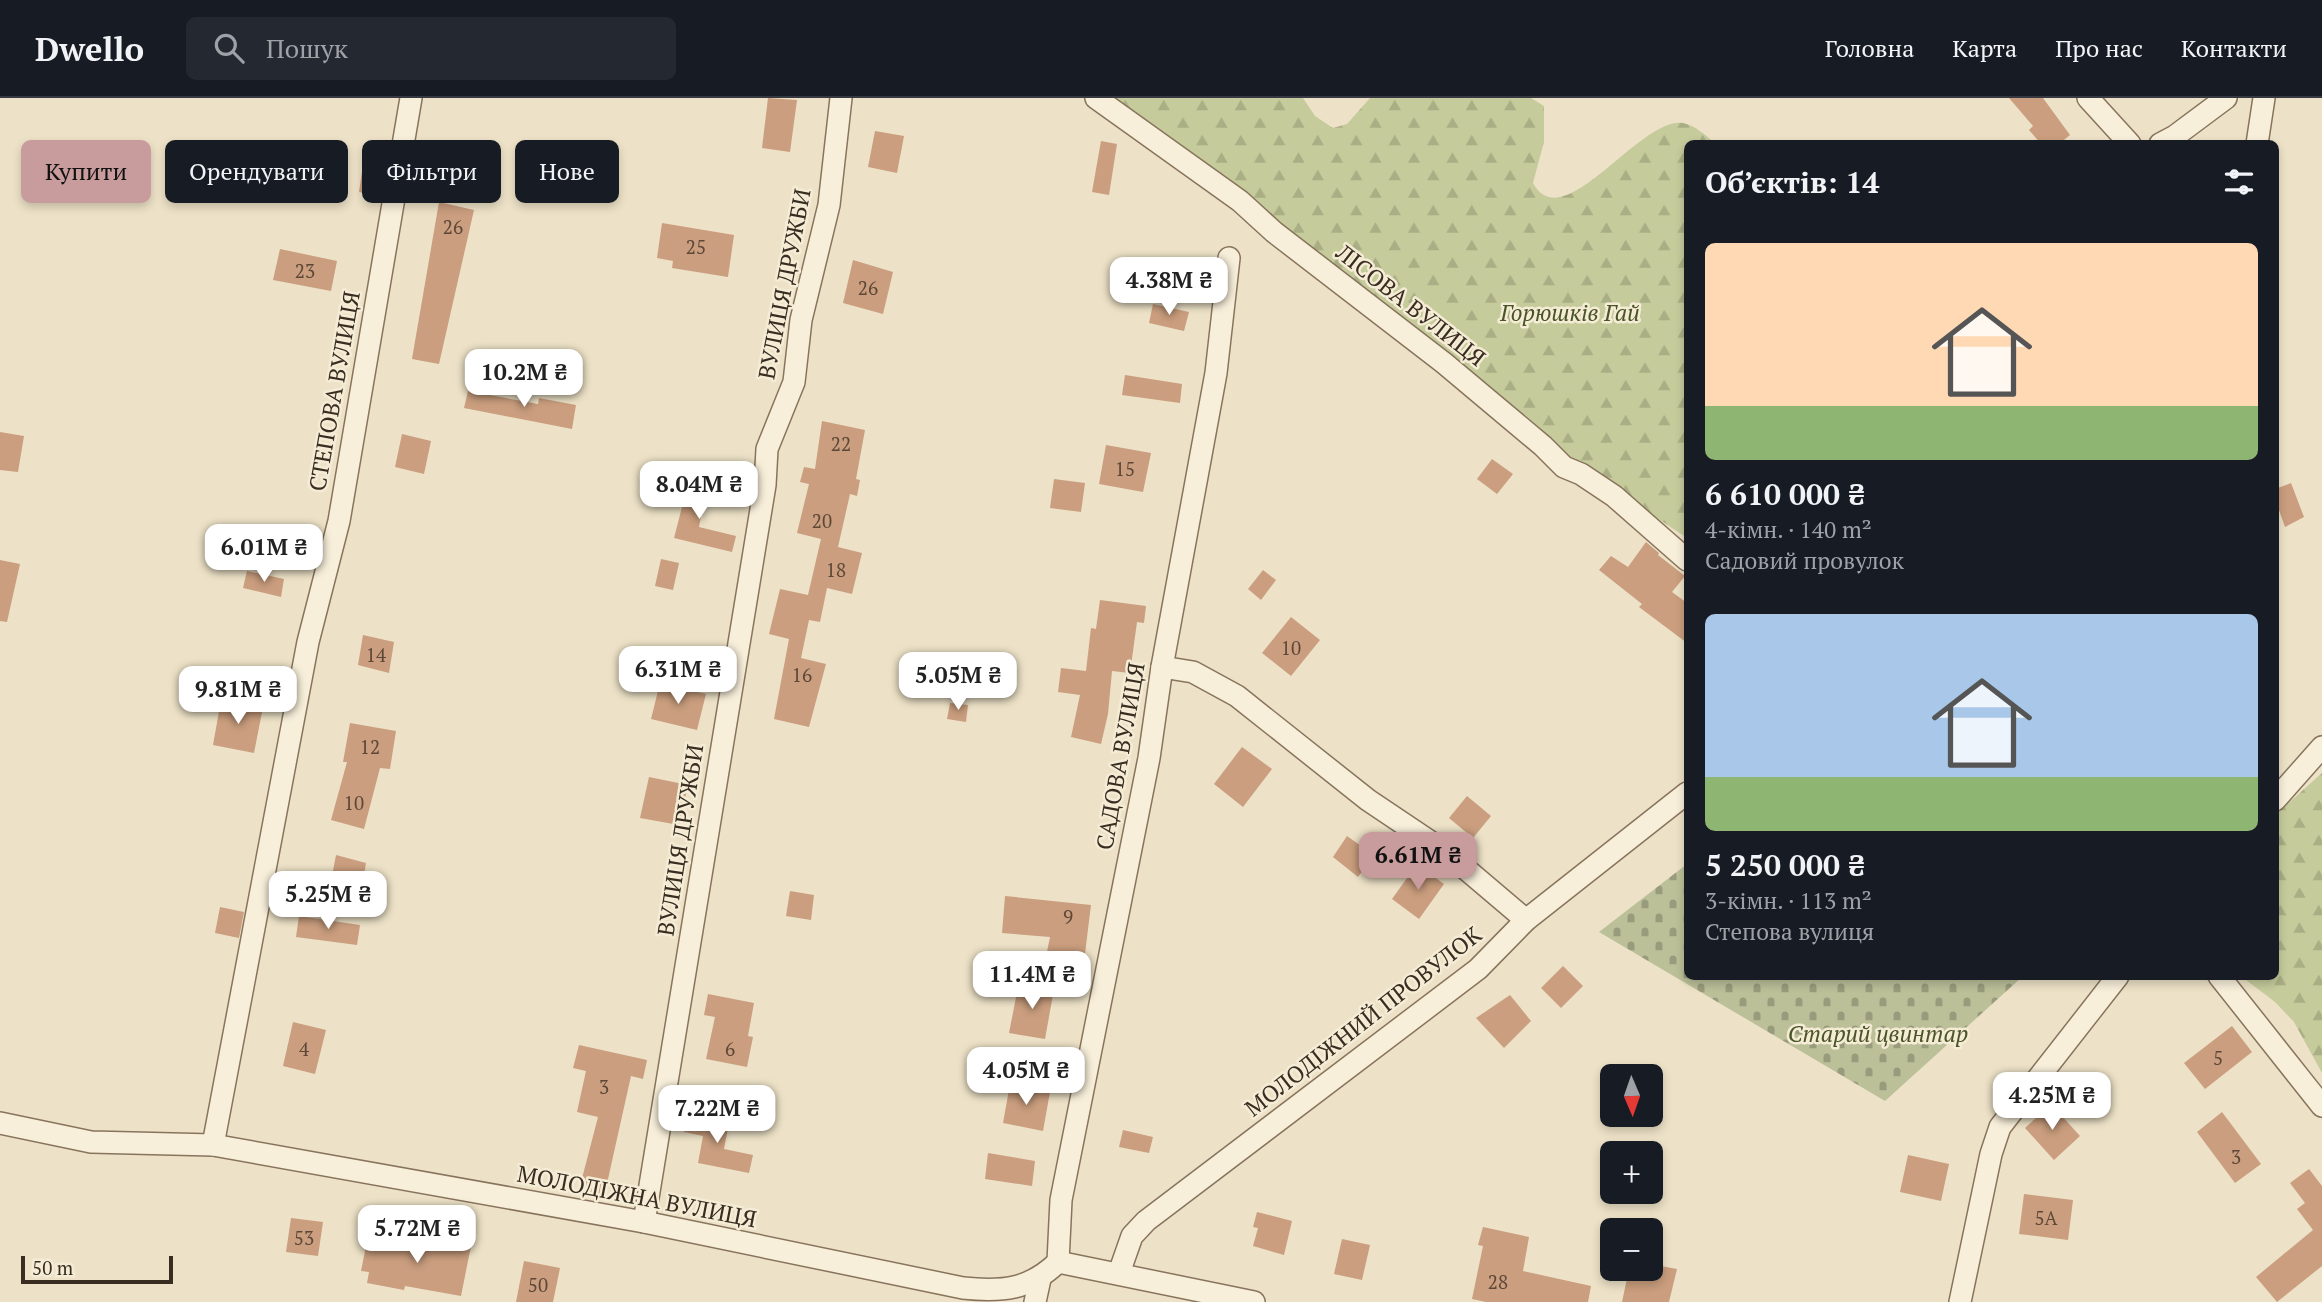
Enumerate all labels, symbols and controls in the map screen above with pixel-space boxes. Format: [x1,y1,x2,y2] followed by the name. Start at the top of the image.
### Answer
[186,17,676,80] search box
[35,27,144,70] text: Dwello
[210,29,248,67] icon: search
[266,31,348,65] text: Пошук
[1825,32,1914,64] text: Головна
[1952,32,2017,64] text: Карта
[2055,32,2143,64] text: Про нас
[2181,32,2287,64] text: Контакти
[21,140,151,203] chip: Купити
[165,140,348,203] chip: Орендувати
[362,140,501,203] chip: Фільтри
[515,140,619,203] chip: Нове
[1705,162,1879,202] text: Об’єктів: 14
[2220,163,2258,201] icon: filters
[750,186,818,382] street label: ВУЛИЦЯ ДРУЖБИ
[443,214,463,239] house number: 26
[686,234,706,259] house number: 25
[1329,236,1492,373] street label: ЛІСОВА ВУЛИЦЯ
[295,258,315,283] house number: 23
[1104,258,1234,317] pin: 4.38M ₴
[1126,264,1212,295] text: 4.38M ₴
[858,275,878,300] house number: 26
[301,289,367,493] street label: СТЕПОВА ВУЛИЦЯ
[1919,289,2045,415] icon: home
[1499,297,1640,328] park label: Горюшків Гай
[459,350,589,409] pin: 10.2M ₴
[481,356,567,387] text: 10.2M ₴
[831,431,851,456] house number: 22
[1115,456,1135,481] house number: 15
[634,462,764,521] pin: 8.04M ₴
[656,468,742,499] text: 8.04M ₴
[1705,474,1865,514] text: 6 610 000 ₴
[812,508,832,533] house number: 20
[1705,514,1872,545] text: 4-кімн. · 140 m²
[199,524,329,584] pin: 6.01M ₴
[221,531,307,562] text: 6.01M ₴
[1705,545,1904,576] text: Садовий провулок
[826,557,846,582] house number: 18
[1281,635,1301,660] house number: 10
[366,642,387,667] house number: 14
[613,646,743,706] pin: 6.31M ₴
[893,652,1023,712] pin: 5.05M ₴
[635,653,721,684] text: 6.31M ₴
[915,659,1001,690] text: 5.05M ₴
[1088,660,1152,852] street label: САДОВА ВУЛИЦЯ
[1919,660,2045,786] icon: home
[792,662,812,687] house number: 16
[173,666,303,726] pin: 9.81M ₴
[195,673,281,704] text: 9.81M ₴
[360,734,380,759] house number: 12
[650,742,710,938] street label: ВУЛИЦЯ ДРУЖБИ
[344,790,364,815] house number: 10
[1353,832,1483,892] pin: 6.61M ₴
[1375,839,1461,870] text: 6.61M ₴
[1705,845,1865,885] text: 5 250 000 ₴
[263,872,393,931] pin: 5.25M ₴
[285,878,371,909] text: 5.25M ₴
[1705,885,1872,916] text: 3-кімн. · 113 m²
[1063,904,1073,929] house number: 9
[1705,916,1874,947] text: Степова вулиця
[1238,919,1488,1123] street label: МОЛОДІЖНИЙ ПРОВУЛОК
[967,951,1097,1011] pin: 11.4M ₴
[989,958,1075,989] text: 11.4M ₴
[1788,1018,1968,1049] park label: Старий цвинтар
[299,1036,310,1061] house number: 4
[725,1036,735,1061] house number: 6
[2213,1045,2223,1070] house number: 5
[961,1048,1091,1107] pin: 4.05M ₴
[983,1054,1069,1085] text: 4.05M ₴
[1600,1064,1662,1127] north arrow
[1600,1064,1663,1281] map controls
[1987,1072,2117,1132] pin: 4.25M ₴
[599,1074,609,1099] house number: 3
[2009,1079,2095,1110] text: 4.25M ₴
[652,1086,782,1145] pin: 7.22M ₴
[674,1092,760,1123] text: 7.22M ₴
[1600,1141,1663,1204] button: +
[2231,1144,2241,1169] house number: 3
[515,1158,759,1234] street label: МОЛОДІЖНА ВУЛИЦЯ
[2034,1205,2058,1230] house number: 5А
[352,1206,482,1265] pin: 5.72M ₴
[374,1212,460,1243] text: 5.72M ₴
[1600,1218,1663,1281] button: −
[294,1225,314,1250] house number: 53
[21,1253,173,1285] scale bar
[32,1255,73,1280] text: 50 m
[1488,1269,1508,1294] house number: 28
[528,1272,548,1297] house number: 50

